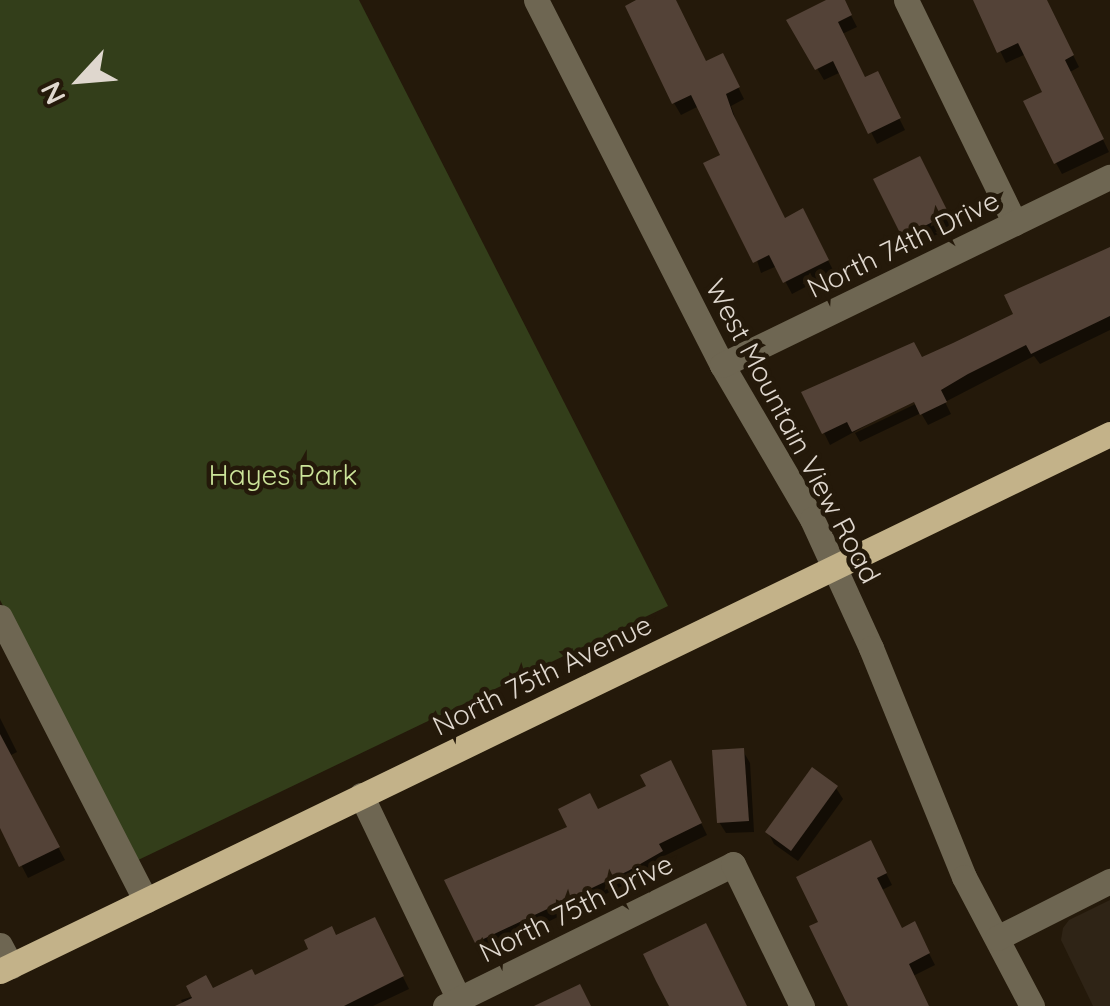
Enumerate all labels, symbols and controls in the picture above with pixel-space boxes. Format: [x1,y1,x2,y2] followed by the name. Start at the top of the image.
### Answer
[30,30,130,130] north arrow
[32,76,73,110] text: N
[801,183,1005,305] street label: North 74th Drive
[698,273,888,589] street label: West Mountain View Road
[209,458,357,492] park label: Hayes Park
[427,607,657,743] street label: North 75th Avenue
[474,847,678,969] street label: North 75th Drive

